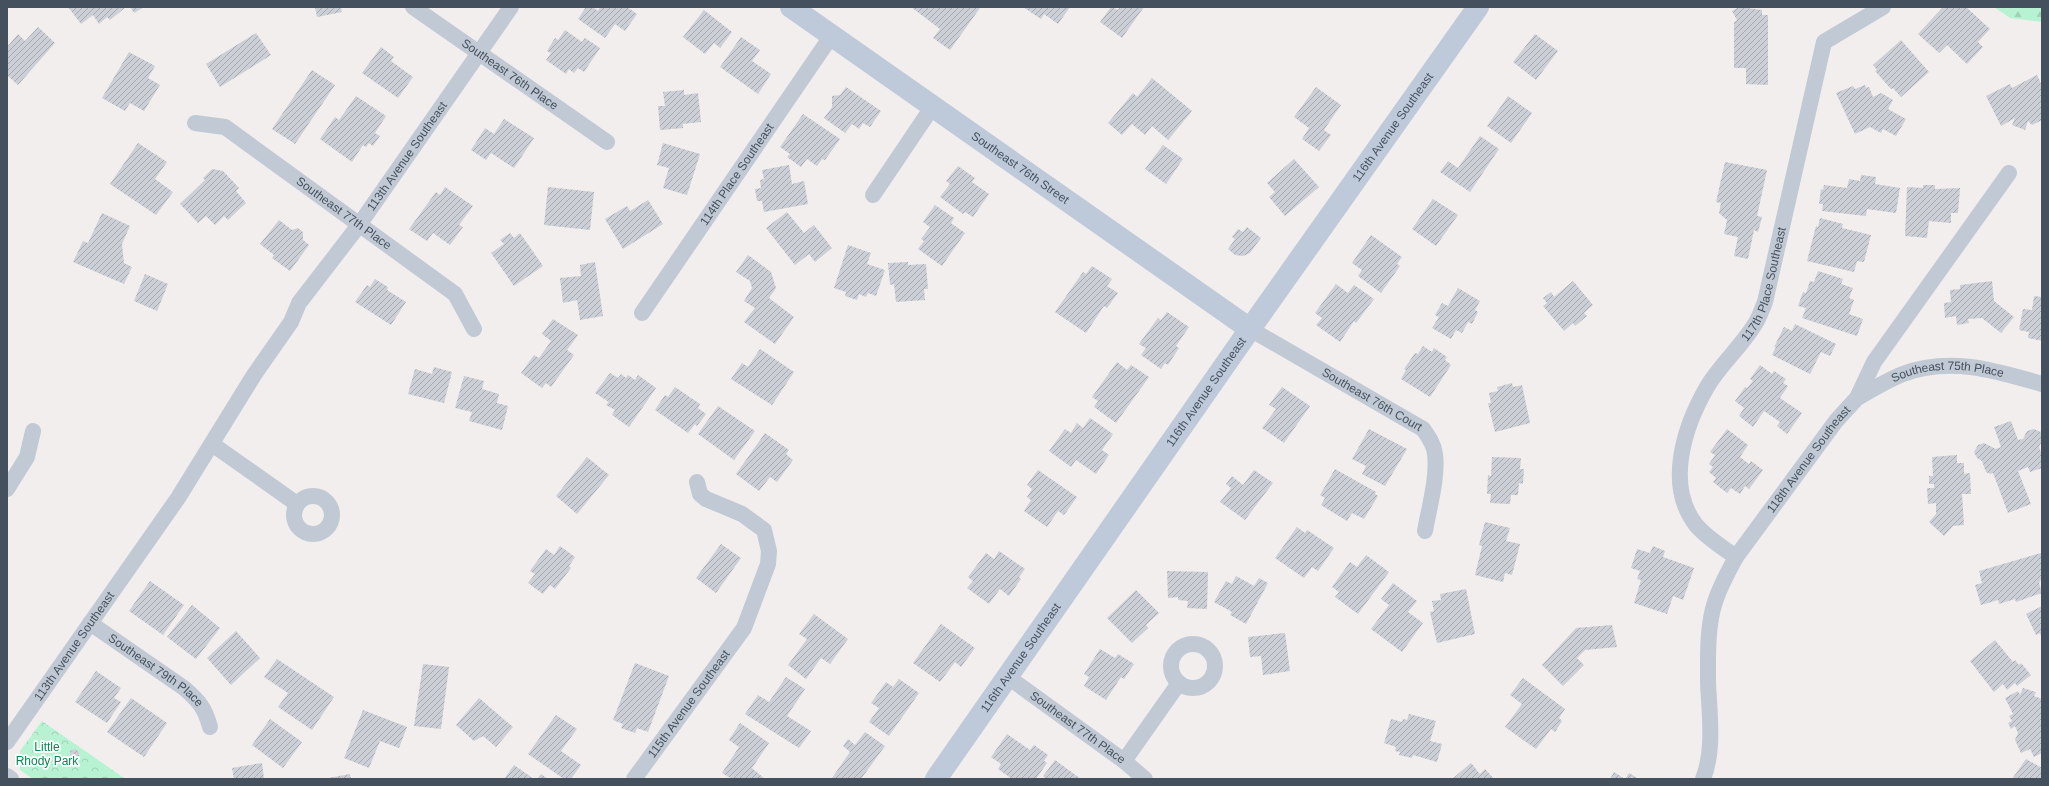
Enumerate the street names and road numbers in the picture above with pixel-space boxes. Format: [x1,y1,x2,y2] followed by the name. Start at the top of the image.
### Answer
[459,36,561,113] street label: Southeast 76th Place
[1350,70,1437,184] street label: 116th Avenue Southeast
[364,98,450,214] street label: 113th Avenue Southeast
[697,120,777,228] street label: 114th Place Southeast
[969,129,1072,207] street label: Southeast 76th Street
[293,174,394,253] street label: Southeast 77th Place
[1738,225,1789,344] street label: 117th Place Southeast
[1163,334,1249,449] street label: 116th Avenue Southeast
[1889,359,2006,385] street label: Southeast 75th Place
[1319,365,1425,434] street label: Southeast 76th Court
[1764,403,1854,515] street label: 118th Avenue Southeast
[31,588,118,703] street label: 113th Avenue Southeast
[978,600,1064,715] street label: 116th Avenue Southeast
[106,631,206,710] street label: Southeast 79th Place
[645,647,733,760] street label: 115th Avenue Southeast
[1027,688,1128,767] street label: Southeast 77th Place

